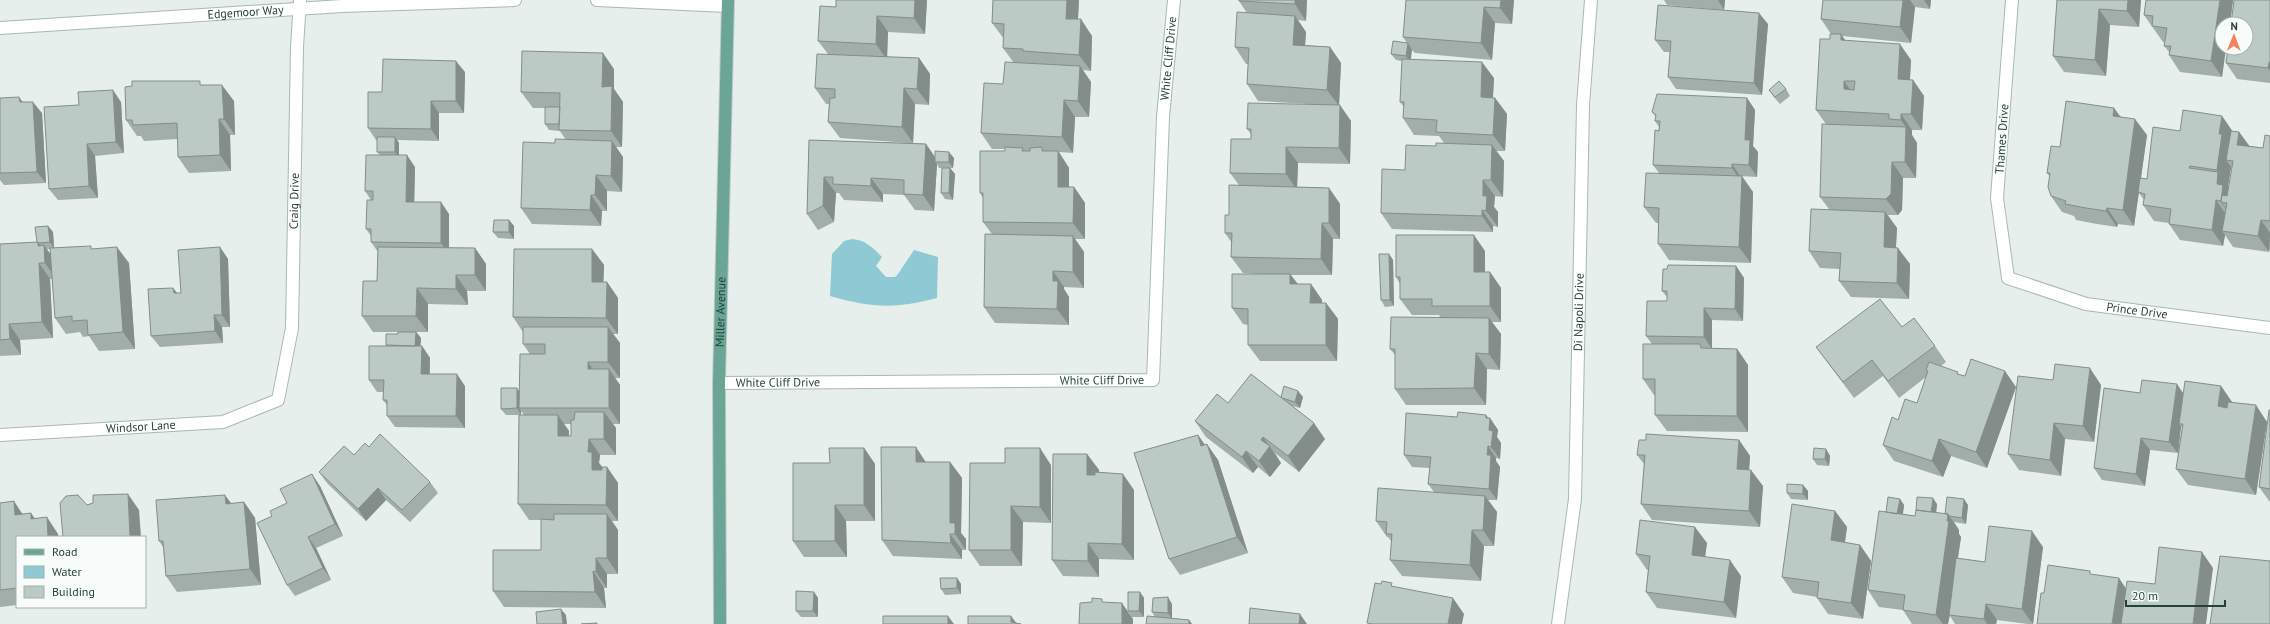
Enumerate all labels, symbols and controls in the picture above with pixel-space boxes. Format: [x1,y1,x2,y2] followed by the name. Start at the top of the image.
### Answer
[207,2,284,22] street label: Edgemoor Way
[1157,16,1179,101] street label: White Cliff Drive
[2214,16,2254,56] north arrow
[2230,19,2238,33] text: N
[1992,103,2011,174] street label: Thames Drive
[286,173,302,229] street label: Craig Drive
[1570,273,1587,351] street label: Di Napoli Drive
[712,277,728,347] street label: Miller Avenue
[2106,299,2169,322] street label: Prince Drive
[1060,372,1144,388] street label: White Cliff Drive
[736,374,820,390] street label: White Cliff Drive
[106,417,176,436] street label: Windsor Lane
[16,536,146,608] legend
[52,544,77,559] text: Road
[52,564,82,579] text: Water
[2126,582,2225,608] scale bar
[52,584,95,599] text: Building
[2132,588,2158,603] text: 20 m

